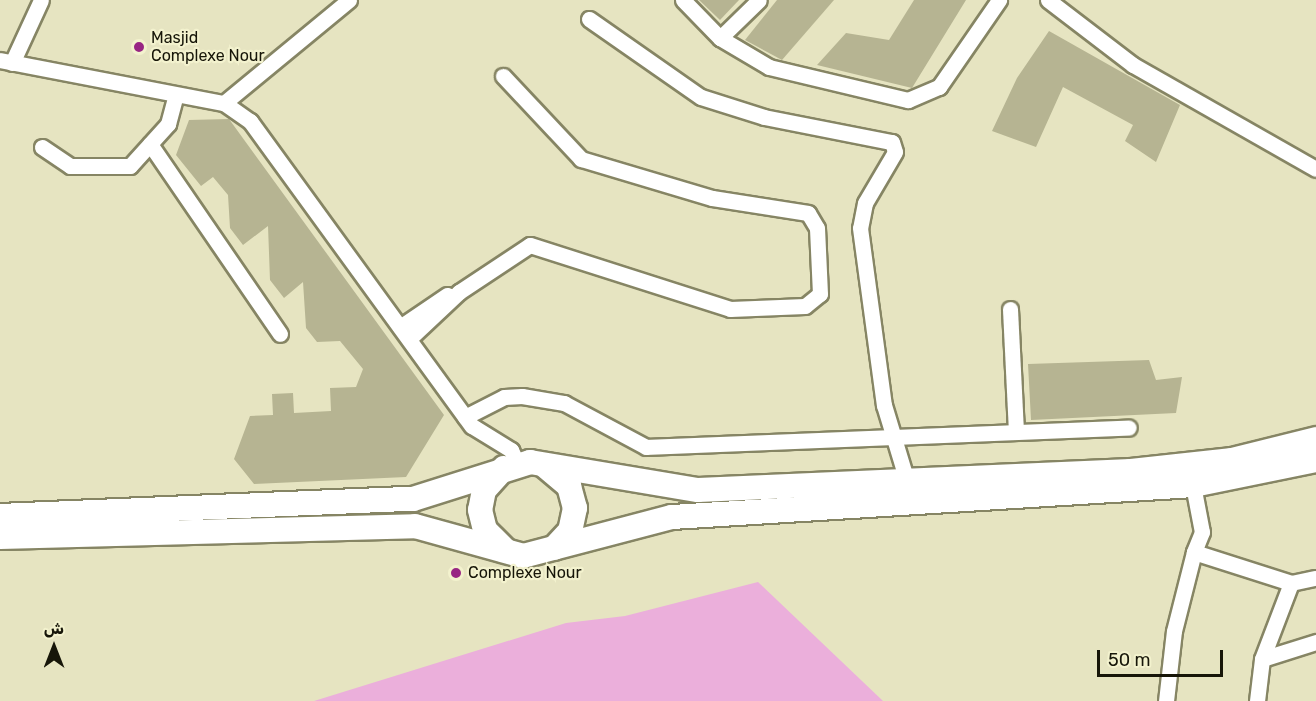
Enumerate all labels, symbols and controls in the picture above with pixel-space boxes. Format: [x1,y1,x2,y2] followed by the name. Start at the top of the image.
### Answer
[151,28,265,66] place label: Masjid Complexe Nour
[132,40,146,54] marker: Masjid Complexe Nour
[468,563,582,583] place label: Complexe Nour
[449,566,463,580] marker: Complexe Nour
[24,617,84,677] north arrow
[44,619,64,638] text: ش
[1100,638,1226,676] scale bar
[1108,649,1151,671] text: 50 m

